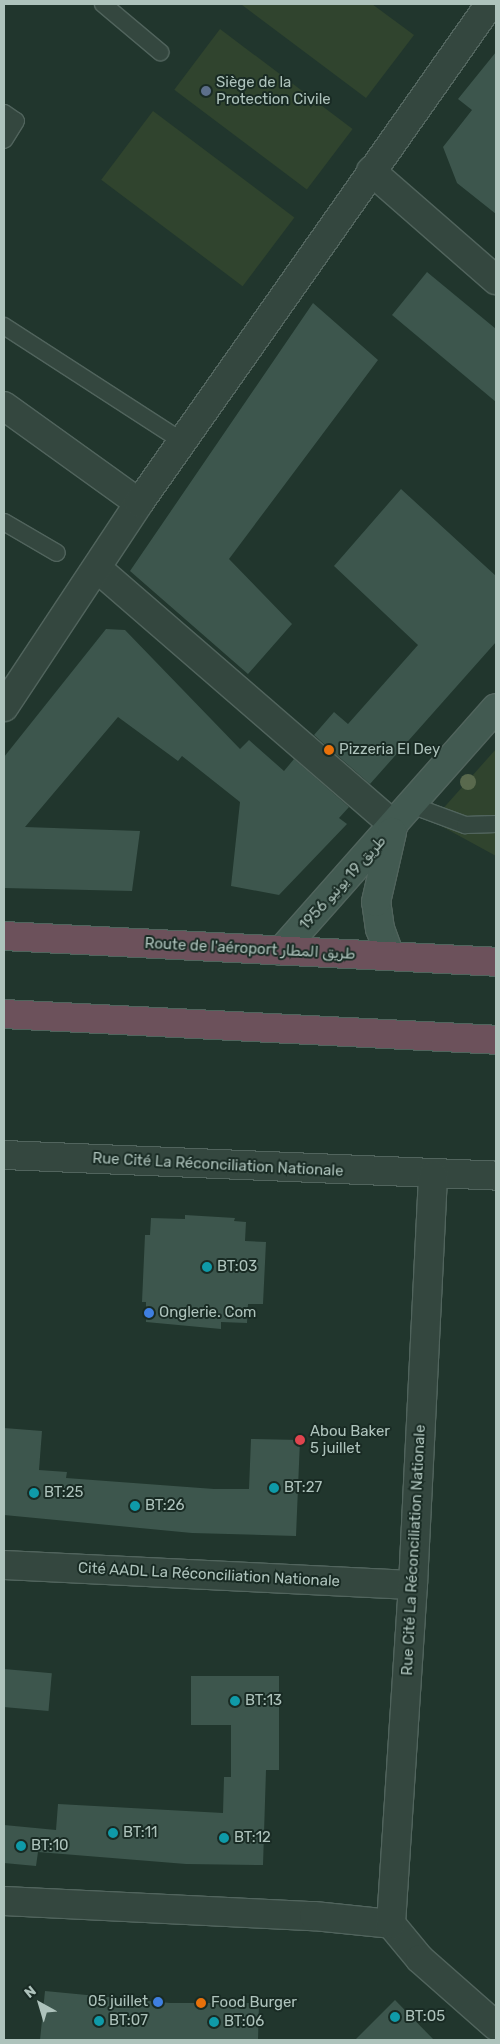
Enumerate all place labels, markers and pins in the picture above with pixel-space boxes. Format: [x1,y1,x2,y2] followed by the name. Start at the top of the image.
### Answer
[216,73,331,108] place label: Siège de la Protection Civile
[200,85,212,97] marker: Siège de la Protection Civile
[339,741,440,759] place label: Pizzeria El Dey
[323,744,335,756] marker: Pizzeria El Dey
[217,1258,257,1276] place label: BT:03
[201,1261,213,1273] marker: BT:03
[159,1304,256,1322] place label: Onglerie. Com
[143,1307,155,1319] marker: Onglerie. Com
[310,1422,390,1457] place label: Abou Baker 5 juillet
[294,1434,306,1446] marker: Abou Baker 5 juillet
[284,1479,322,1497] place label: BT:27
[268,1482,280,1494] marker: BT:27
[44,1484,83,1502] place label: BT:25
[28,1487,40,1499] marker: BT:25
[145,1497,185,1515] place label: BT:26
[129,1500,141,1512] marker: BT:26
[245,1692,282,1710] place label: BT:13
[229,1695,241,1707] marker: BT:13
[123,1824,158,1842] place label: BT:11
[107,1827,119,1839] marker: BT:11
[234,1829,271,1847] place label: BT:12
[218,1832,230,1844] marker: BT:12
[31,1837,69,1855] place label: BT:10
[15,1840,27,1852] marker: BT:10
[88,1993,148,2011] place label: 05 juillet
[211,1994,297,2012] place label: Food Burger
[152,1996,164,2008] marker: 05 juillet
[195,1997,207,2009] marker: Food Burger
[405,2008,445,2026] place label: BT:05
[389,2011,401,2023] marker: BT:05
[109,2012,148,2030] place label: BT:07
[224,2013,264,2031] place label: BT:06
[93,2015,105,2027] marker: BT:07
[208,2016,220,2028] marker: BT:06

